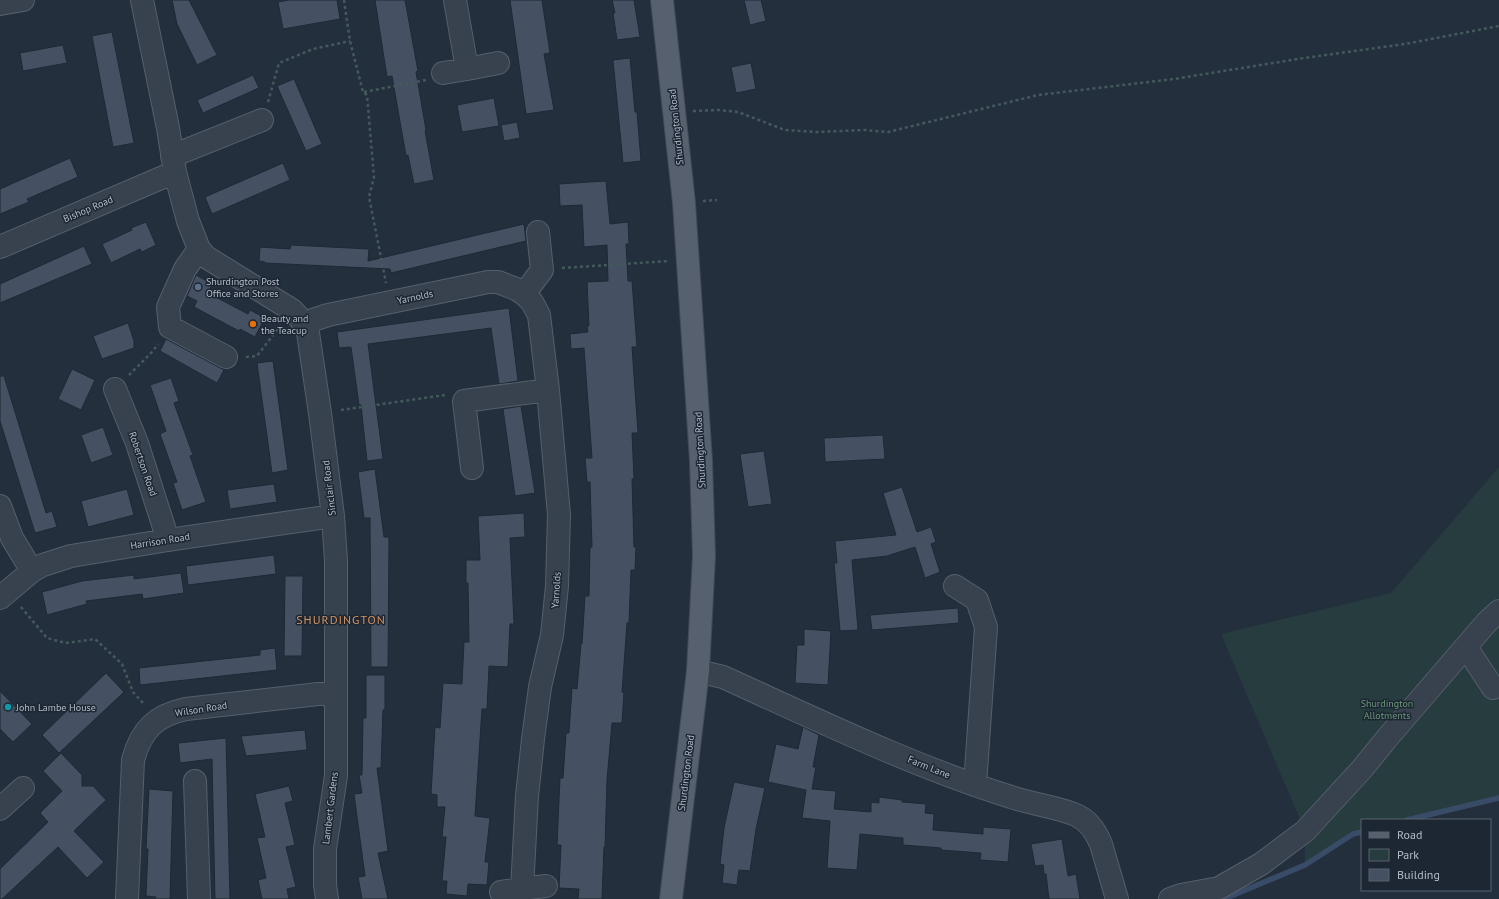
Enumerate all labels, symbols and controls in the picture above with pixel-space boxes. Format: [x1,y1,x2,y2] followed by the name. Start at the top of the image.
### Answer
[666,88,686,166] street label: Shurdington Road
[61,193,115,225] street label: Bishop Road
[206,275,280,300] place label: Shurdington Post Office and Stores
[193,282,203,292] marker: Shurdington Post Office and Stores
[396,287,434,307] street label: Yarnolds
[261,312,308,337] place label: Beauty and the Teacup
[248,319,258,329] marker: Beauty and the Teacup
[692,412,708,488] street label: Shurdington Road
[126,430,160,498] street label: Robertson Road
[319,460,339,516] street label: Sinclair Road
[129,530,191,552] street label: Harrison Road
[548,571,564,609] street label: Yarnolds
[296,612,386,627] district label: SHURDINGTON
[1361,697,1413,722] park label: Shurdington Allotments
[174,698,228,720] street label: Wilson Road
[15,701,96,714] place label: John Lambe House
[3,702,13,712] marker: John Lambe House
[675,734,697,812] street label: Shurdington Road
[906,753,952,781] street label: Farm Lane
[319,771,341,845] street label: Lambert Gardens
[1361,819,1491,891] legend
[1397,827,1422,842] text: Road
[1397,847,1419,862] text: Park
[1397,867,1440,882] text: Building

